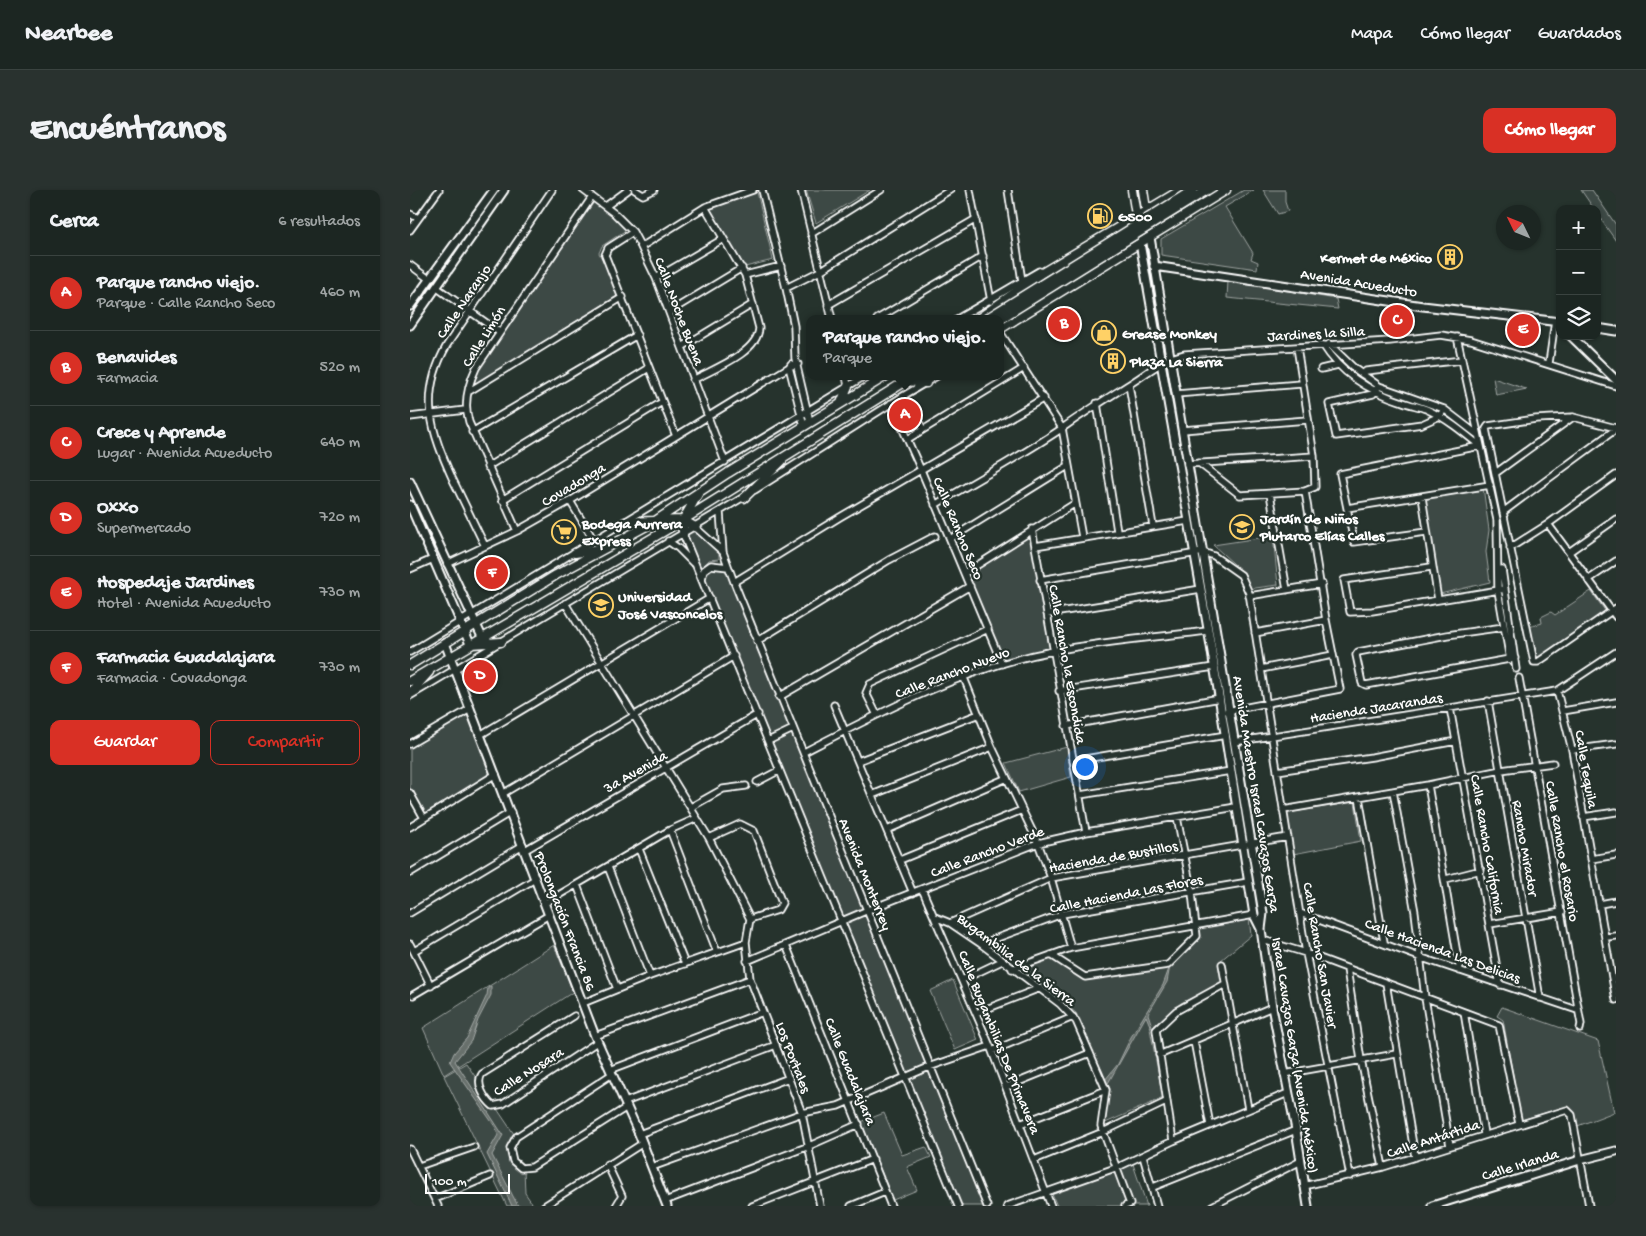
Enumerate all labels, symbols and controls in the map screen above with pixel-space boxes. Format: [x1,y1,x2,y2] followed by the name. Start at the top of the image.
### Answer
[25,20,112,49] text: Nearbee
[1351,24,1392,45] text: Mapa
[1420,24,1510,45] text: Cómo llegar
[1538,24,1621,45] text: Guardados
[1483,108,1616,153] button: Cómo llegar
[30,110,225,151] text: Encuéntranos
[1087,203,1113,229] fuel station icon: G500
[1496,205,1541,250] north arrow
[1556,205,1601,340] map controls
[1556,205,1601,250] button: +
[1118,209,1153,227] place label: G500
[50,210,98,235] text: Cerca
[278,213,360,232] text: 6 resultados
[1437,244,1463,270] building icon: Kermet de México
[1319,250,1432,268] place label: Kermet de México
[1556,250,1601,295] button: −
[649,255,707,369] street label: Calle Noche Buena
[433,262,496,343] street label: Calle Naranjo
[1299,266,1418,302] street label: Avenida Acueducto
[97,272,260,295] text: Parque rancho viejo.
[61,284,71,303] text: A
[320,284,360,303] text: 460 m
[97,295,275,314] text: Parque · Calle Rancho Seco
[1556,295,1601,340] button: layers
[1381,302,1413,340] pin: C
[459,303,511,371] street label: Calle Limón
[1048,305,1080,343] pin: B
[1507,311,1539,349] pin: E
[806,315,1004,380] popup
[1091,320,1117,346] shop icon: Grease Monkey
[1267,323,1366,347] street label: Jardines la Silla
[1122,326,1217,344] place label: Grease Monkey
[823,327,987,350] text: Parque rancho viejo.
[97,347,177,370] text: Benavides
[1100,348,1126,374] building icon: Plaza La Sierra
[823,350,872,369] text: Parque
[1129,354,1223,372] place label: Plaza La Sierra
[62,359,70,378] text: B
[320,359,360,378] text: 520 m
[97,370,158,389] text: Farmacia
[889,396,921,434] pin: A
[97,422,226,445] text: Crece y Aprende
[62,434,70,453] text: C
[320,434,360,453] text: 640 m
[97,445,272,464] text: Lugar · Avenida Acueducto
[539,459,610,512] street label: Covadonga
[927,475,987,583] street label: Calle Rancho Seco
[97,497,138,520] text: Oxxo
[61,509,71,528] text: D
[320,509,360,528] text: 720 m
[1259,511,1386,546] place label: Jardín de Niños Plutarco Elías Calles
[1229,514,1255,540] school or university icon: Jardín de Niños Plutarco Elías Calles
[581,516,683,551] place label: Bodega Aurrera Express
[551,519,577,545] supermarket icon: Bodega Aurrera Express
[97,520,191,539] text: Supermercado
[476,554,508,592] pin: F
[97,572,254,595] text: Hospedaje Jardines
[1043,583,1089,746] street label: Calle Rancho la Escondida
[61,584,71,603] text: E
[319,584,360,603] text: 730 m
[617,589,724,624] place label: Universidad José Vasconcelos
[588,592,614,618] school or university icon: Universidad José Vasconcelos
[97,595,271,614] text: Hotel · Avenida Acueducto
[893,644,1013,704] street label: Calle Rancho Nuevo
[97,647,275,670] text: Farmacia Guadalajara
[464,657,496,695] pin: D
[62,659,70,678] text: F
[319,659,360,678] text: 730 m
[97,670,247,689] text: Farmacia · Covadonga
[1227,675,1283,915] street label: Avenida Maestro Israel Cavazos Garza
[1309,690,1444,728] street label: Hacienda Jacarandas
[50,720,200,765] button: Guardar
[210,720,360,765] button: Compartir
[1569,729,1601,810] street label: Calle Tequila
[600,747,672,799] street label: 3a Avenida
[1072,754,1098,780] your location
[1465,773,1507,916] street label: Calle Rancho California
[1540,780,1582,923] street label: Calle Rancho el Rosario
[1507,799,1542,899] street label: Rancho Mirador
[833,816,895,934] street label: Avenida Monterrey
[928,823,1047,883] street label: Calle Rancho Verde
[1048,838,1180,878] street label: Hacienda de Bustillos
[529,849,599,994] street label: Prolongación Francia 86
[1048,871,1205,919] street label: Calle Hacienda Las Flores
[1297,881,1341,1031] street label: Calle Rancho San Javier
[952,909,1079,1012] street label: Bugambilia de la Sierra
[1362,915,1523,989] street label: Calle Hacienda Las Delicias
[1266,936,1322,1175] street label: Israel Cavazos Garza (Avenida México)
[953,948,1044,1138] street label: Calle Bugambilias De Primavera
[819,1015,879,1129] street label: Calle Guadalajara
[770,1020,814,1096] street label: Los Portales
[491,1044,568,1101] street label: Calle Nosara
[1385,1116,1483,1163] street label: Calle Antártida
[1480,1146,1562,1186] street label: Calle Irlanda
[425,1171,510,1194] scale bar
[432,1174,467,1191] text: 100 m

